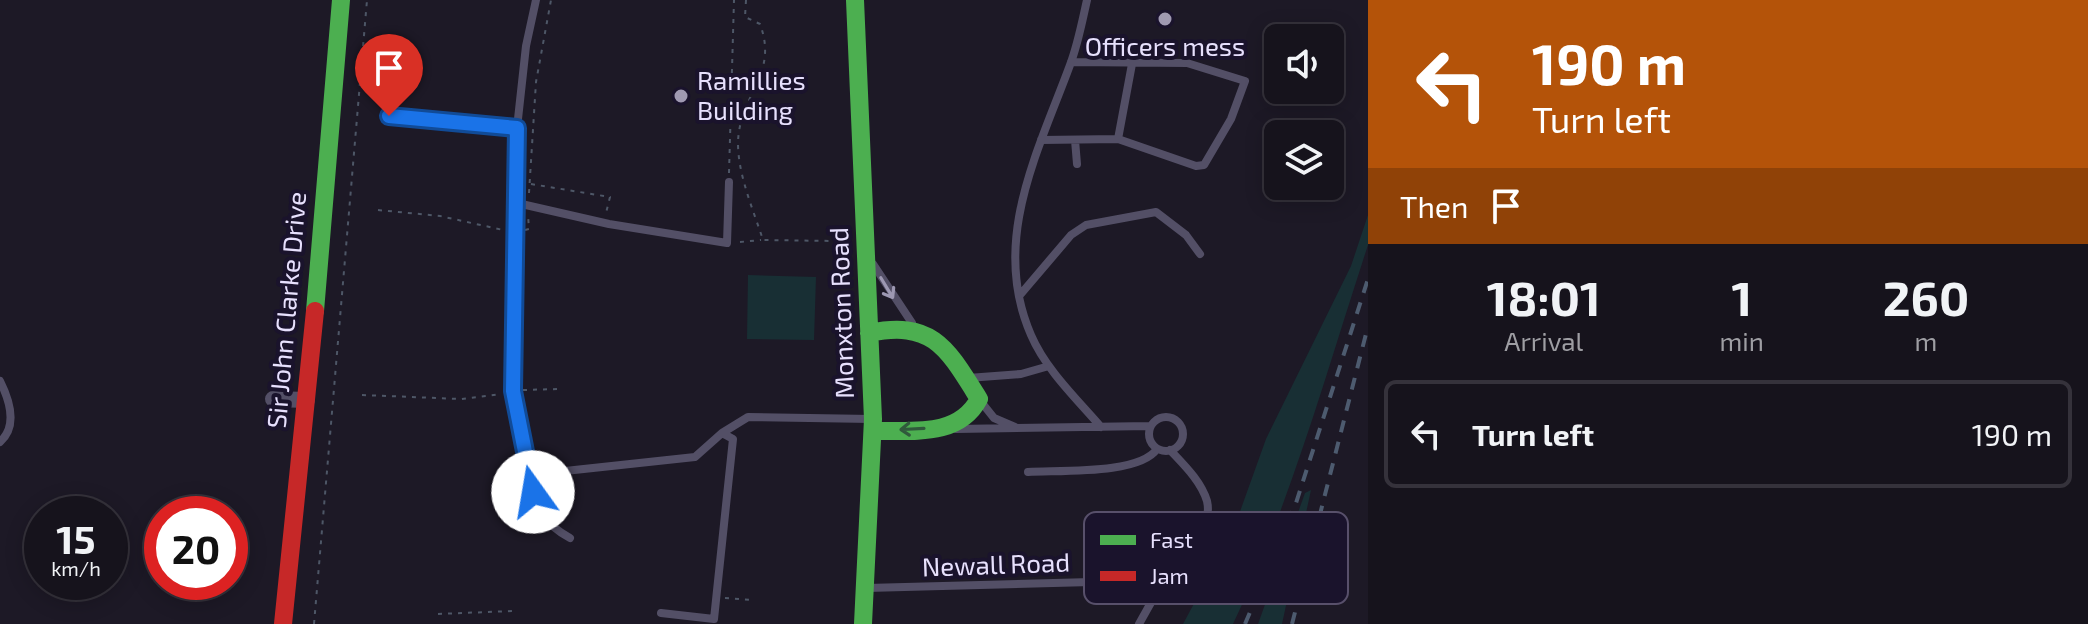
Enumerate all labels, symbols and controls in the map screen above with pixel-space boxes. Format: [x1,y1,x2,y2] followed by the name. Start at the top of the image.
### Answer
[1156,10,1174,28] marker: Officers mess
[1264,24,1344,200] map controls
[1264,24,1344,104] button: sound
[1532,29,1686,96] text: 190 m
[1085,30,1245,61] place label: Officers mess
[1400,32,1504,136] icon: left
[355,34,423,116] pin
[367,46,411,90] icon: arrive
[697,64,806,125] place label: Ramillies Building
[672,87,690,105] marker: Ramillies Building
[1532,97,1671,140] text: Turn left
[1264,120,1344,200] button: layers
[1484,184,1528,228] icon: arrive
[1400,188,1468,224] text: Then
[260,190,311,429] street label: Sir John Clarke Drive
[822,227,859,399] street label: Monxton Road
[1487,268,1601,326] text: 18:01
[1731,268,1752,326] text: 1
[1883,268,1969,326] text: 260
[879,276,895,299] one-way arrow
[1504,325,1583,356] text: Arrival
[1720,325,1764,356] text: min
[1915,325,1937,356] text: m
[1404,412,1448,456] icon: left
[1472,416,1594,452] text: Turn left
[1972,416,2052,452] text: 190 m
[899,422,926,437] one-way arrow
[491,450,575,534] position arrow
[144,496,248,600] speed limit sign: 20
[1084,512,1348,604] legend
[56,514,96,562] text: 15
[1150,526,1193,552] text: Fast
[921,545,1071,582] street label: Newall Road
[51,556,101,580] text: km/h
[1150,562,1189,588] text: Jam

